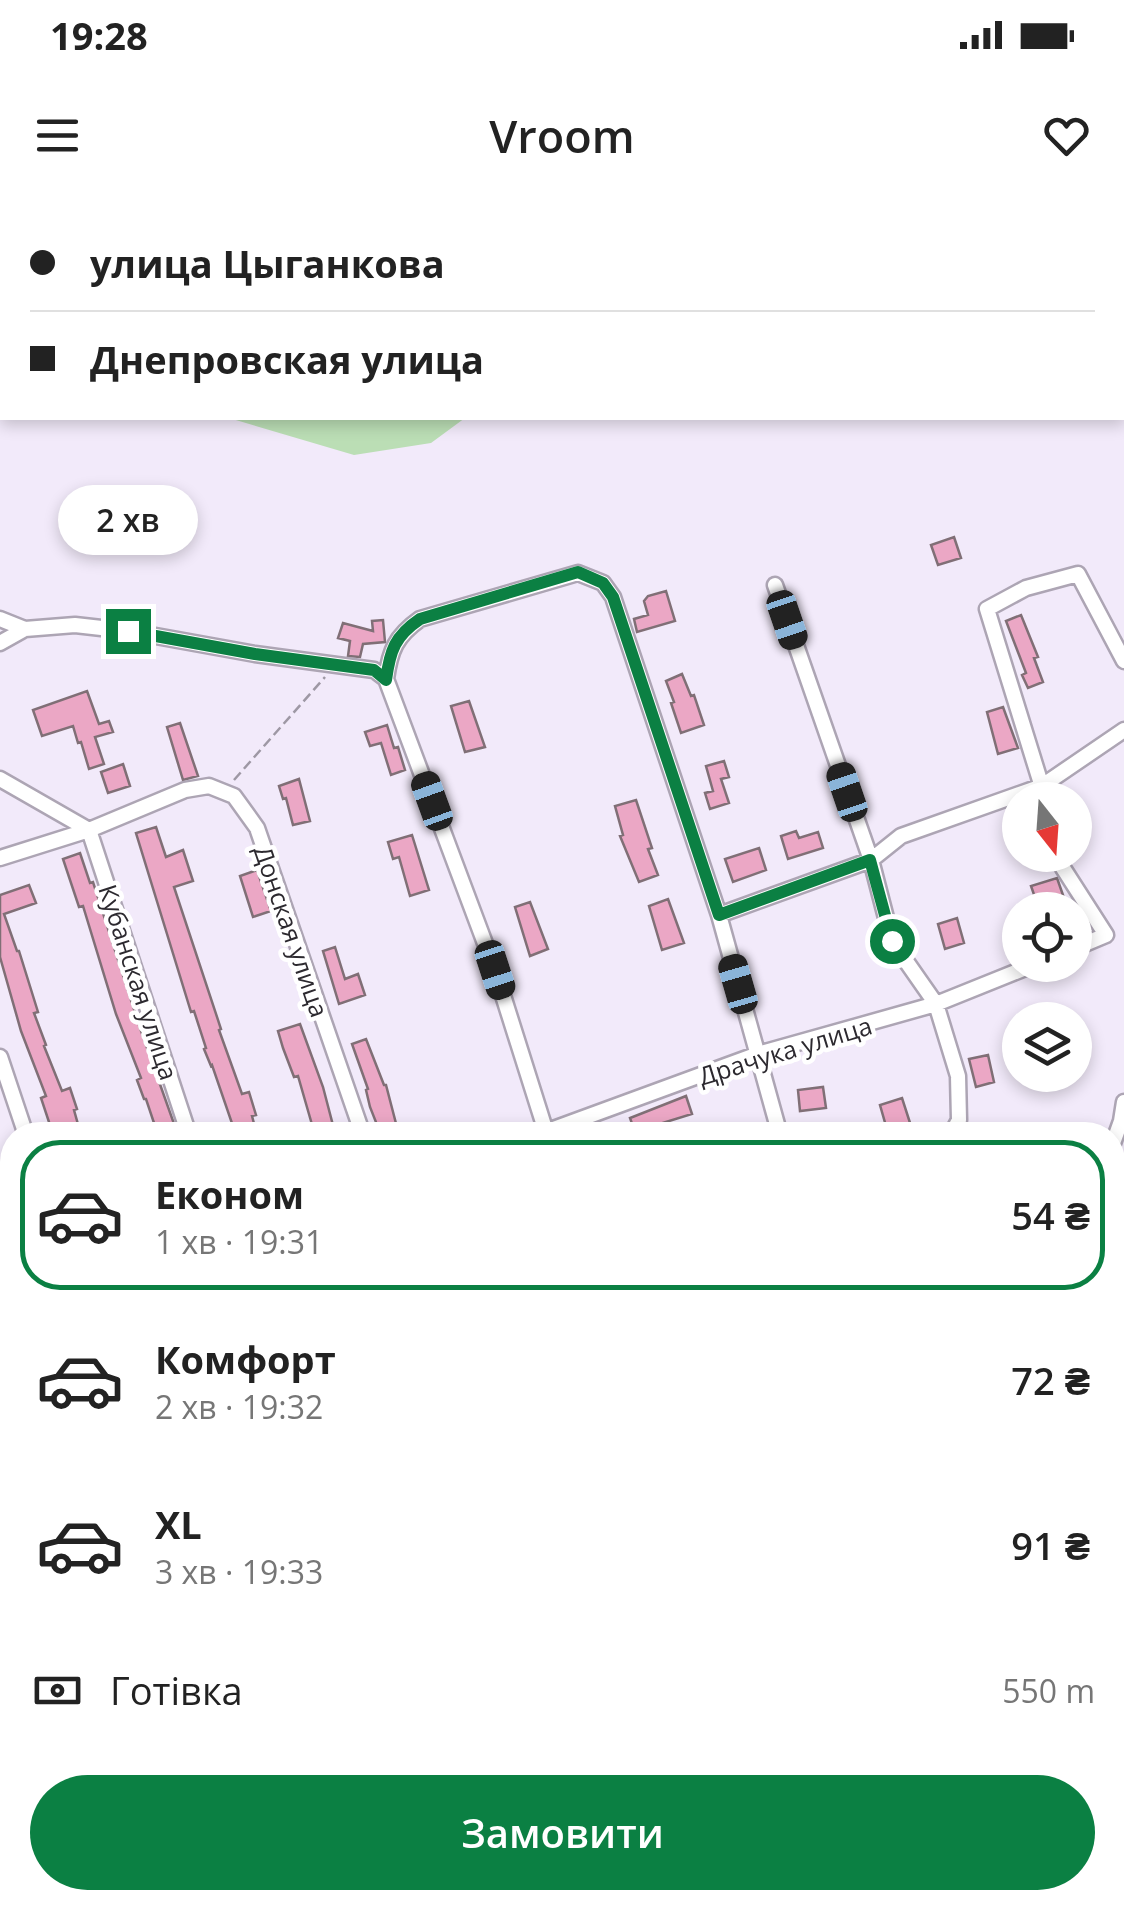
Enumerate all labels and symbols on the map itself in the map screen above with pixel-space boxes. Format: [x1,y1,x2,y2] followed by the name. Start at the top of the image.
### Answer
[58,486,198,556] callout: 2 хв
[763,587,811,653] car
[106,609,151,654] route end
[823,759,871,825] car
[408,768,456,834] car
[1002,782,1092,872] north arrow
[247,841,337,1021] street label: Донская улица
[91,880,187,1084] street label: Кубанская улица
[870,919,915,964] route start
[471,937,519,1003] car
[715,951,761,1017] car
[694,1007,876,1093] street label: Драчука улица

